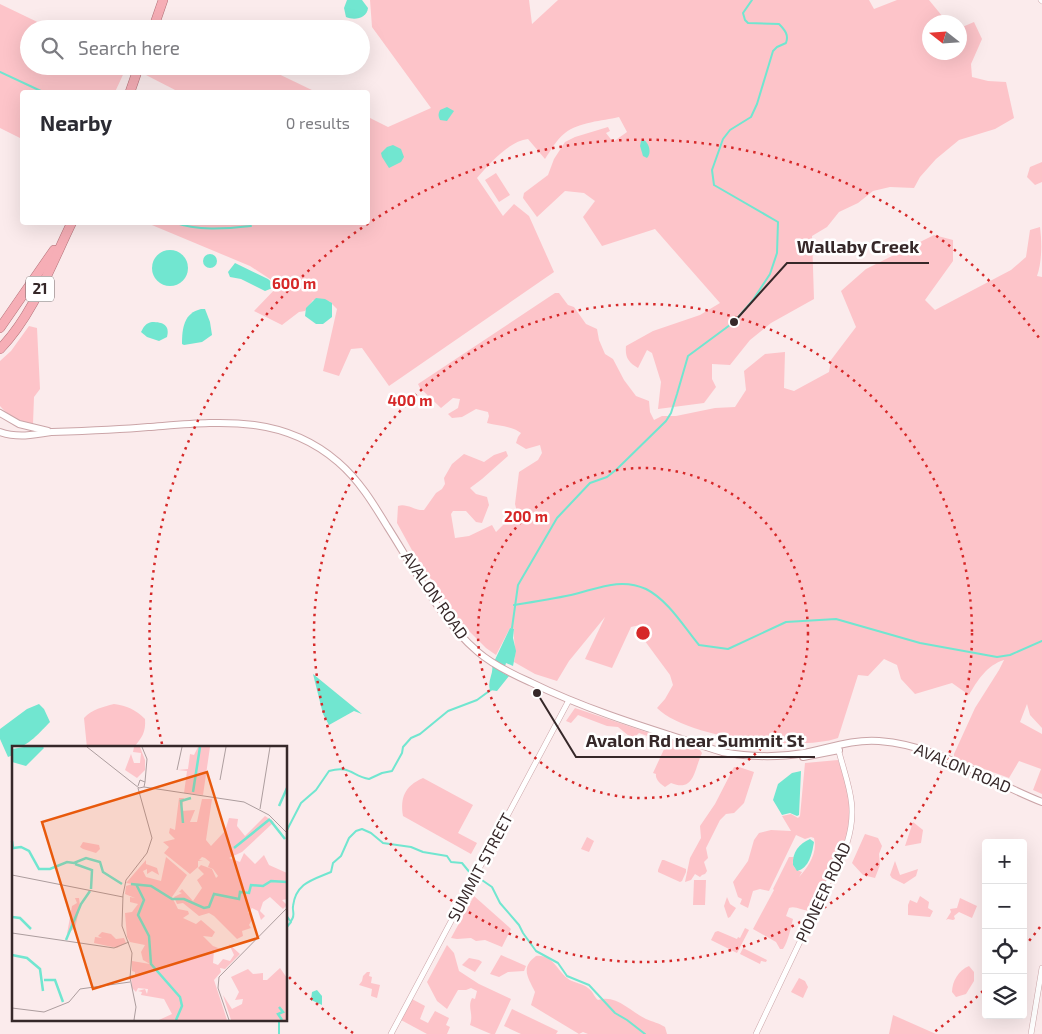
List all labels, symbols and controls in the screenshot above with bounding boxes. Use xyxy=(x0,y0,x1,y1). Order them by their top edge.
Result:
north arrow xyxy=(922,15,967,60)
search box xyxy=(20,20,370,75)
icon: search xyxy=(38,34,66,62)
text: Search here xyxy=(78,36,180,59)
text: Nearby xyxy=(40,110,112,135)
text: 0 results xyxy=(286,113,350,132)
callout: Wallaby Creek xyxy=(787,230,929,263)
text: Wallaby Creek xyxy=(797,235,919,257)
text: 600 m xyxy=(272,274,316,292)
road number: 21 xyxy=(26,276,54,302)
text: 400 m xyxy=(388,391,432,409)
text: 200 m xyxy=(504,507,548,525)
street label: AVALON ROAD xyxy=(398,547,473,642)
centre of rings xyxy=(634,624,652,642)
callout: Avalon Rd near Summit St xyxy=(576,724,815,757)
text: Avalon Rd near Summit St xyxy=(586,729,805,751)
street label: AVALON ROAD xyxy=(912,739,1014,796)
inset map xyxy=(12,746,288,1022)
street label: SUMMIT STREET xyxy=(443,809,516,924)
street label: PIONEER ROAD xyxy=(791,839,854,945)
map controls xyxy=(982,839,1027,1019)
button: + xyxy=(982,839,1027,884)
button: − xyxy=(982,884,1027,929)
button: locate xyxy=(982,929,1027,974)
button: layers xyxy=(982,974,1027,1019)

